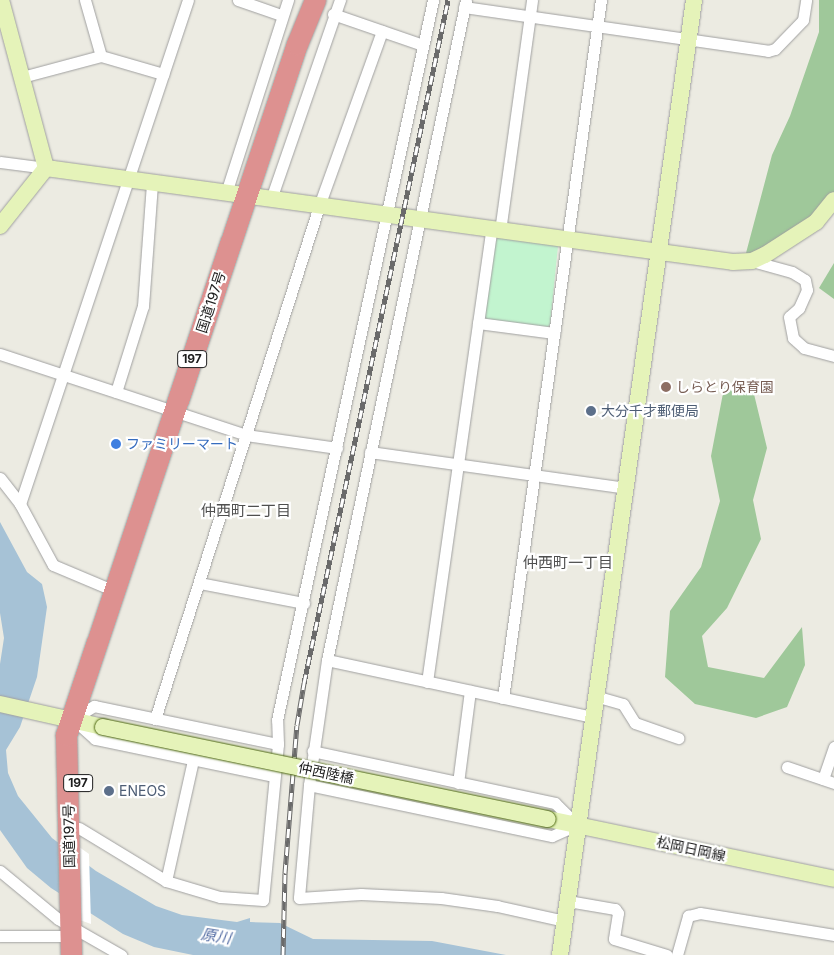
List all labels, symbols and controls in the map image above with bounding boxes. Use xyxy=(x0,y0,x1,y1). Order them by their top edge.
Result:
street label: 国道197号 xyxy=(193,269,229,335)
road number: 197 xyxy=(177,349,207,368)
place label: しらとり保育園 xyxy=(676,379,774,395)
marker: しらとり保育園 xyxy=(660,381,672,393)
place label: 大分千才郵便局 xyxy=(601,403,699,419)
marker: 大分千才郵便局 xyxy=(585,405,597,417)
place label: ファミリーマート xyxy=(126,436,238,452)
marker: ファミリーマート xyxy=(110,438,122,450)
district label: 仲西町二丁目 xyxy=(201,502,291,520)
district label: 仲西町一丁目 xyxy=(523,554,613,572)
street label: 仲西陸橋 xyxy=(297,759,355,787)
road number: 197 xyxy=(63,774,93,792)
place label: ENEOS xyxy=(119,783,166,799)
marker: ENEOS xyxy=(103,785,115,797)
street label: 国道197号 xyxy=(60,804,78,868)
street label: 松岡日岡線 xyxy=(655,834,727,864)
water label: 原川 xyxy=(200,925,232,947)

